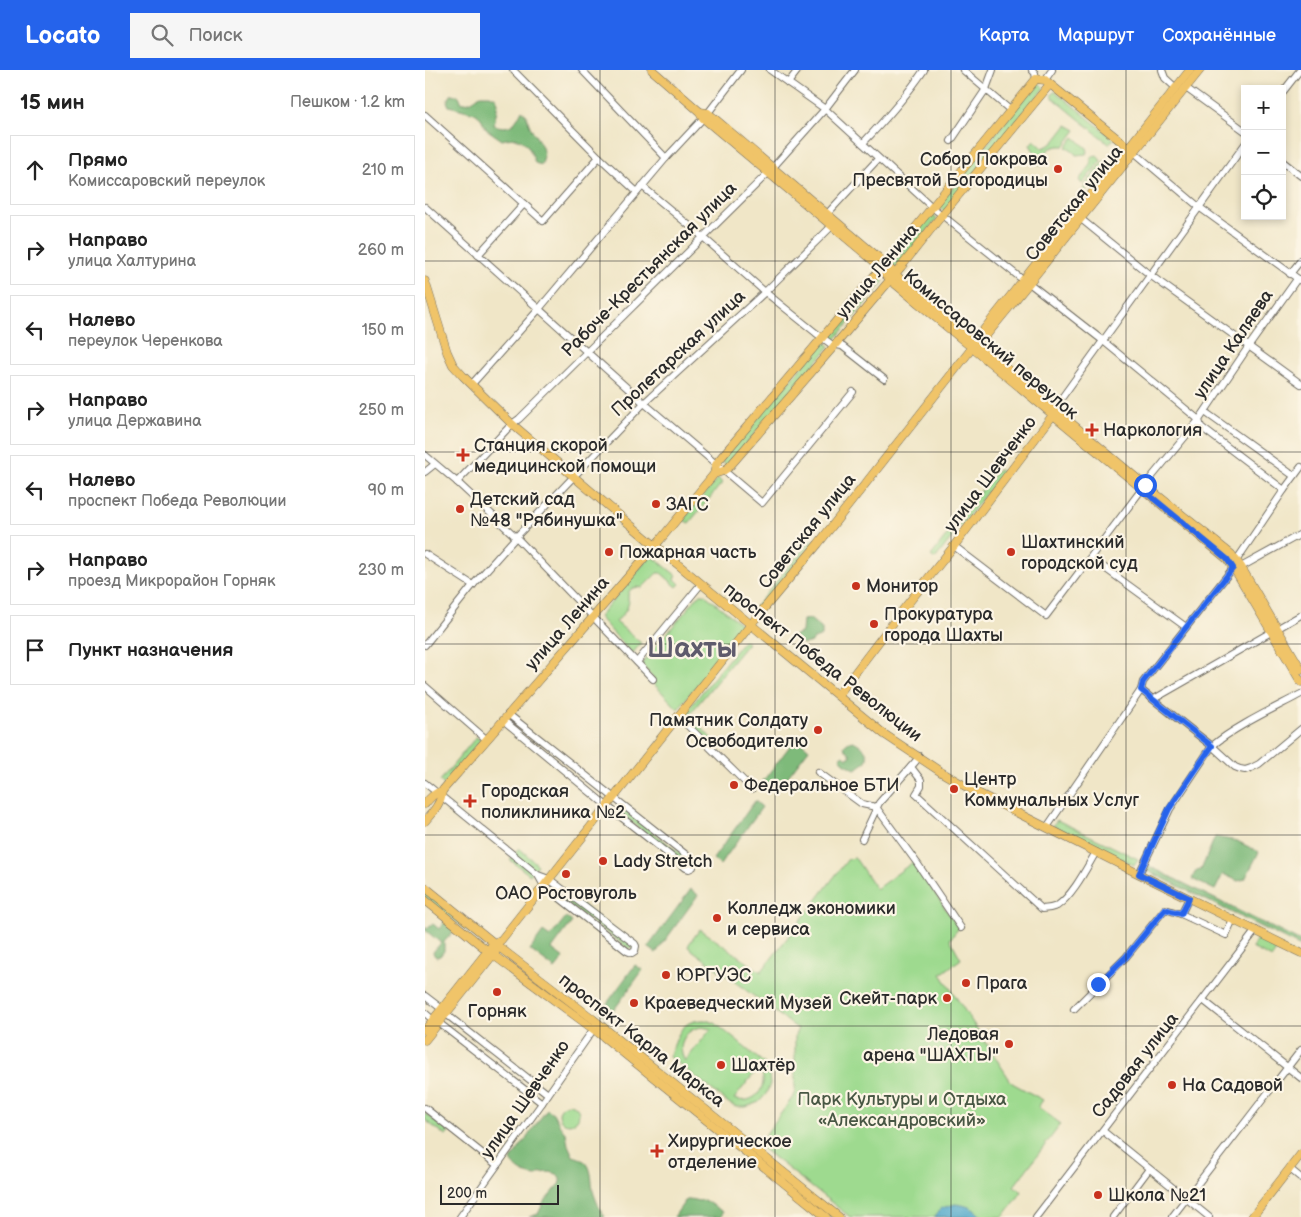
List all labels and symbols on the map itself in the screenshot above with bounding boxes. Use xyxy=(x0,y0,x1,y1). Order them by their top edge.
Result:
street label: Советская улица xyxy=(1021,141,1128,265)
place label: Собор Покрова Пресвятой Богородицы xyxy=(852,149,1048,191)
marker: Собор Покрова Пресвятой Богородицы xyxy=(1052,163,1064,175)
street label: Рабоче-Крестьянская улица xyxy=(558,177,741,361)
street label: улица Ленина xyxy=(832,219,923,323)
street label: Комиссаровский переулок xyxy=(899,265,1083,424)
street label: улица Каляева xyxy=(1189,285,1278,403)
street label: Пролетарская улица xyxy=(607,286,750,421)
street label: улица Шевченко xyxy=(940,412,1041,536)
place label: Наркология xyxy=(1103,420,1202,441)
marker: Наркология xyxy=(1085,423,1099,437)
place label: Станция скорой медицинской помощи xyxy=(474,435,656,477)
marker: Станция скорой медицинской помощи xyxy=(456,448,470,462)
street label: Советская улица xyxy=(754,469,861,593)
route start xyxy=(1134,474,1157,497)
place label: Детский сад №48 "Рябинушка" xyxy=(470,489,623,531)
place label: ЗАГС xyxy=(666,494,709,515)
marker: ЗАГС xyxy=(650,498,662,510)
marker: Детский сад №48 "Рябинушка" xyxy=(454,503,466,515)
place label: Шахтинский городской суд xyxy=(1021,532,1138,574)
place label: Пожарная часть xyxy=(619,542,756,563)
marker: Пожарная часть xyxy=(603,546,615,558)
marker: Шахтинский городской суд xyxy=(1005,546,1017,558)
street label: улица Ленина xyxy=(521,572,614,674)
place label: Монитор xyxy=(866,576,938,597)
street label: проспект Победа Революции xyxy=(719,579,926,746)
marker: Монитор xyxy=(850,580,862,592)
place label: Прокуратура города Шахты xyxy=(884,604,1003,646)
marker: Прокуратура города Шахты xyxy=(868,618,880,630)
district label: Шахты xyxy=(647,632,737,665)
place label: Памятник Солдату Освободителю xyxy=(649,710,809,752)
marker: Памятник Солдату Освободителю xyxy=(812,724,824,736)
place label: Центр Коммунальных Услуг xyxy=(964,769,1139,811)
place label: Федеральное БТИ xyxy=(744,775,900,796)
marker: Федеральное БТИ xyxy=(728,779,740,791)
place label: Городская поликлиника №2 xyxy=(481,781,626,823)
marker: Центр Коммунальных Услуг xyxy=(948,783,960,795)
marker: Городская поликлиника №2 xyxy=(463,794,477,808)
place label: Lady Stretch xyxy=(613,851,713,872)
marker: Lady Stretch xyxy=(597,855,609,867)
marker: ОАО Ростовуголь xyxy=(560,868,572,880)
place label: ОАО Ростовуголь xyxy=(495,883,637,904)
place label: Колледж экономики и сервиса xyxy=(727,898,896,940)
marker: Колледж экономики и сервиса xyxy=(711,912,723,924)
place label: ЮРГУЭС xyxy=(676,965,751,986)
street label: проспект Карла Маркса xyxy=(555,969,729,1112)
marker: ЮРГУЭС xyxy=(660,969,672,981)
place label: Прага xyxy=(976,973,1028,994)
route end xyxy=(1087,973,1110,996)
marker: Прага xyxy=(960,977,972,989)
marker: Горняк xyxy=(491,986,503,998)
place label: Скейт-парк xyxy=(839,988,937,1009)
marker: Скейт-парк xyxy=(941,992,953,1004)
place label: Краеведческий Музей xyxy=(644,993,832,1014)
marker: Краеведческий Музей xyxy=(628,997,640,1009)
place label: Горняк xyxy=(467,1001,527,1022)
street label: Садовая улица xyxy=(1088,1008,1183,1122)
place label: Ледовая арена "ШАХТЫ" xyxy=(863,1024,999,1066)
street label: улица Шевченко xyxy=(477,1036,574,1163)
marker: Ледовая арена "ШАХТЫ" xyxy=(1003,1038,1015,1050)
place label: Шахтёр xyxy=(731,1055,795,1076)
marker: Шахтёр xyxy=(715,1059,727,1071)
place label: На Садовой xyxy=(1182,1075,1283,1096)
marker: На Садовой xyxy=(1166,1079,1178,1091)
park label: Парк Культуры и Отдыха «Александровский» xyxy=(797,1089,1007,1131)
place label: Хирургическое отделение xyxy=(668,1131,791,1173)
marker: Хирургическое отделение xyxy=(650,1144,664,1158)
scale bar xyxy=(440,1182,559,1205)
place label: Школа №21 xyxy=(1108,1185,1206,1206)
marker: Школа №21 xyxy=(1092,1189,1104,1201)

